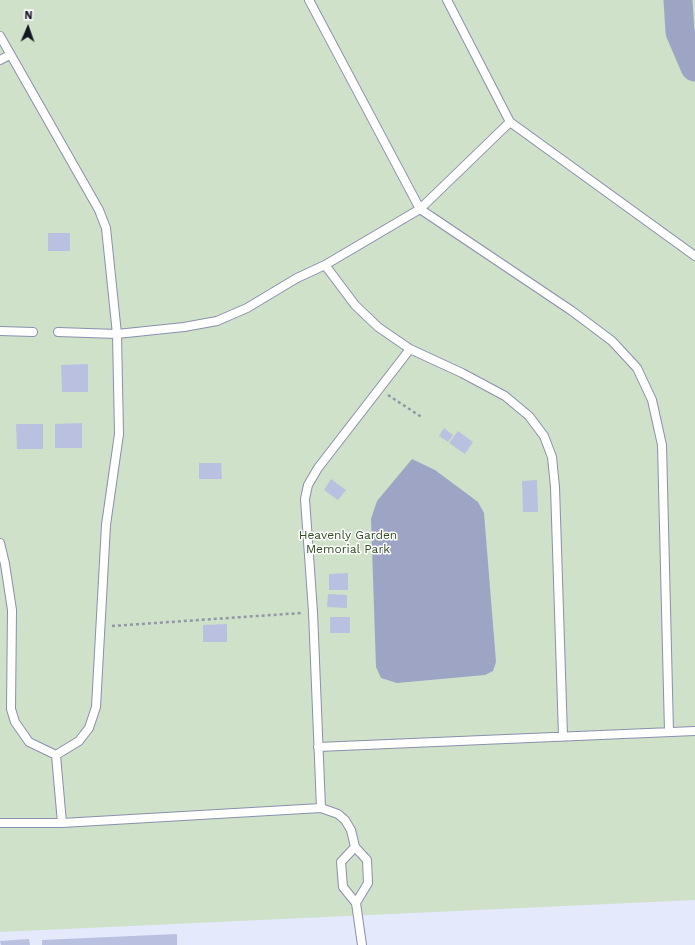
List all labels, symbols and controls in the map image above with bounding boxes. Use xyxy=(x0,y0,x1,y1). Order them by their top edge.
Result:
north arrow xyxy=(8,8,48,48)
text: N xyxy=(24,9,33,22)
park label: Heavenly Garden Memorial Park xyxy=(299,528,397,556)

